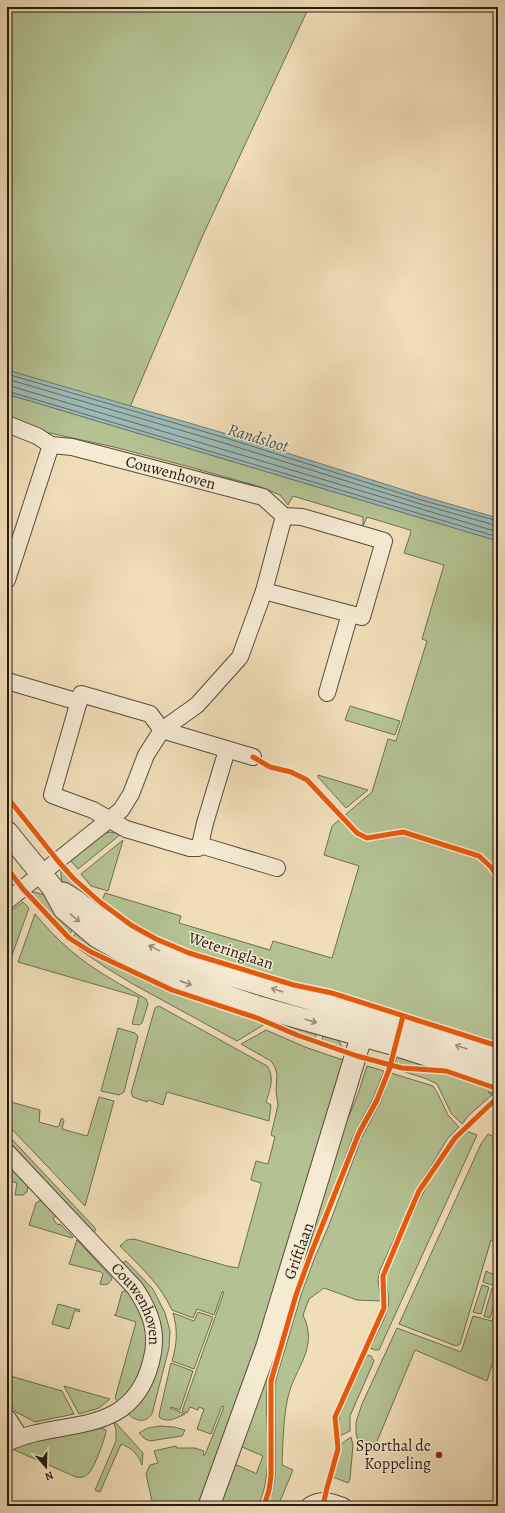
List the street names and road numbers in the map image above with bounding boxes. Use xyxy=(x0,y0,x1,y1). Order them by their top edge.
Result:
street label: Couwenhoven xyxy=(123,450,218,495)
street label: Weteringlaan xyxy=(185,927,277,975)
street label: Griftlaan xyxy=(279,1219,320,1282)
street label: Couwenhoven xyxy=(106,1258,165,1345)

